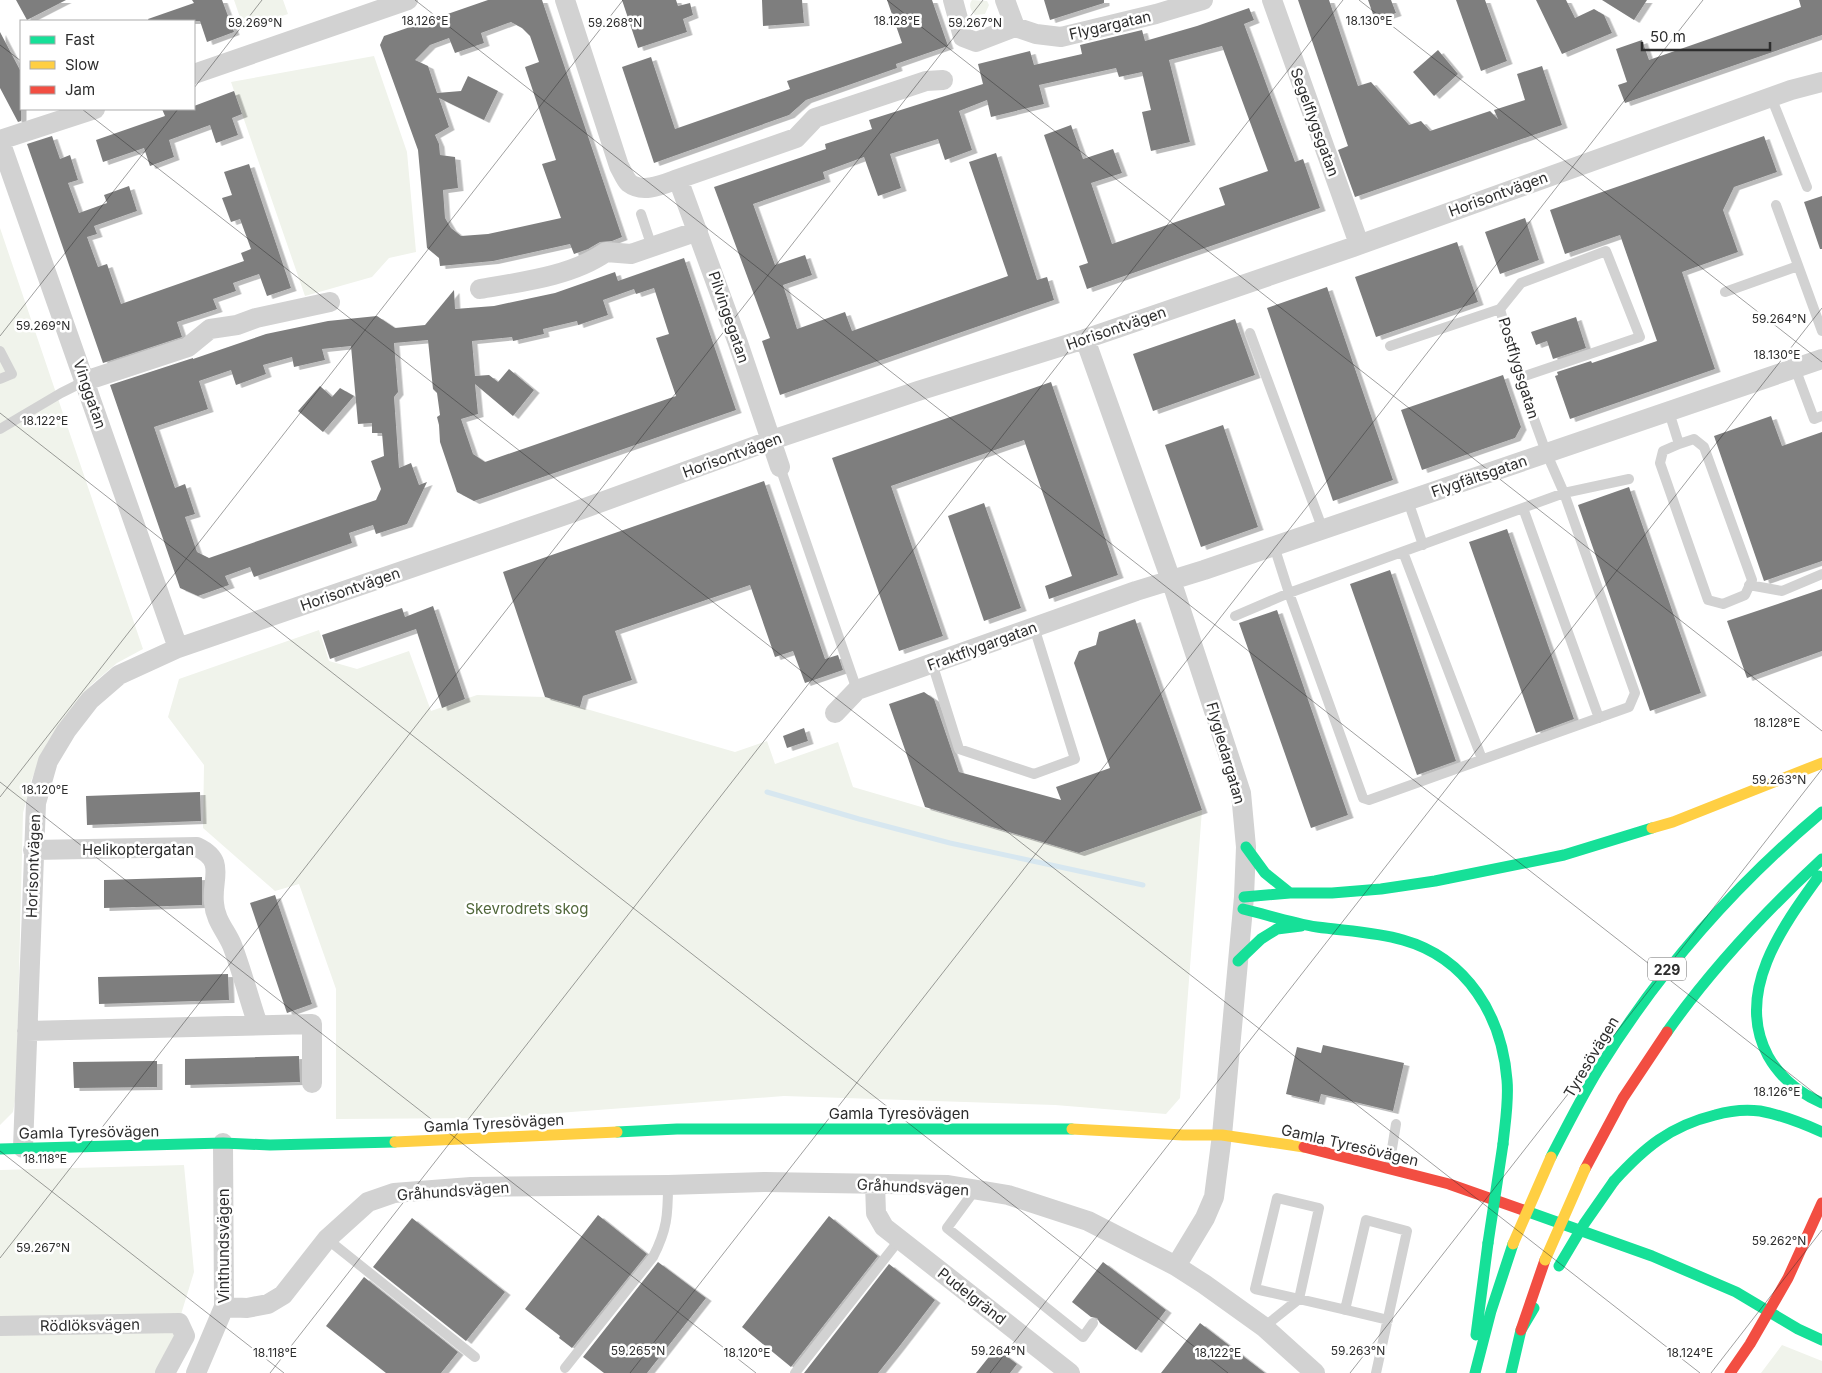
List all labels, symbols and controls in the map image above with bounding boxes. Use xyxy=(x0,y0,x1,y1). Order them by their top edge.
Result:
street label: Flygargatan xyxy=(1067,6,1153,44)
text: 18.126°E xyxy=(402,13,448,28)
text: 18.128°E xyxy=(874,13,920,28)
text: 18.130°E xyxy=(1346,13,1393,28)
text: 59.269°N xyxy=(228,15,282,30)
text: 59.268°N xyxy=(588,15,642,30)
text: 59.267°N xyxy=(948,15,1002,30)
legend xyxy=(20,20,195,110)
scale bar xyxy=(1642,20,1770,52)
text: 50 m xyxy=(1650,27,1686,46)
text: Fast xyxy=(65,30,95,49)
text: Slow xyxy=(65,55,99,74)
street label: Segelflygsgatan xyxy=(1287,65,1343,179)
text: Jam xyxy=(65,80,95,99)
street label: Horisontvägen xyxy=(1446,167,1550,221)
street label: Pilvingegatan xyxy=(704,269,754,365)
street label: Horisontvägen xyxy=(1064,302,1168,354)
text: 59.264°N xyxy=(1752,311,1806,326)
street label: Postflygsgatan xyxy=(1495,315,1543,421)
text: 59.269°N xyxy=(16,318,70,333)
text: 18.130°E xyxy=(1754,347,1801,362)
street label: Vinggatan xyxy=(69,357,111,431)
text: 18.122°E xyxy=(22,413,68,428)
street label: Horisontvägen xyxy=(680,428,784,482)
street label: Flygfältsgatan xyxy=(1429,451,1529,501)
street label: Horisontvägen xyxy=(298,563,402,615)
street label: Fraktflygargatan xyxy=(924,617,1040,675)
street label: Flygledargatan xyxy=(1202,700,1250,806)
text: 18.128°E xyxy=(1754,715,1800,730)
text: 59.263°N xyxy=(1752,772,1806,787)
text: 18.120°E xyxy=(22,782,68,797)
street label: Horisontvägen xyxy=(22,814,44,918)
street label: Helikoptergatan xyxy=(82,840,194,859)
park label: Skevrodrets skog xyxy=(465,899,589,918)
road number: 229 xyxy=(1648,958,1686,981)
street label: Tyresövägen xyxy=(1559,1013,1623,1101)
text: 18.126°E xyxy=(1754,1084,1800,1099)
street label: Gamla Tyresövägen xyxy=(829,1104,969,1123)
street label: Gamla Tyresövägen xyxy=(423,1110,565,1136)
street label: Gamla Tyresövägen xyxy=(1279,1120,1421,1170)
street label: Gamla Tyresövägen xyxy=(19,1121,159,1143)
text: 18.118°E xyxy=(23,1151,67,1166)
street label: Gråhundsvägen xyxy=(856,1175,970,1199)
street label: Gråhundsvägen xyxy=(396,1178,510,1204)
street label: Vinthundsvägen xyxy=(214,1188,233,1304)
text: 59.262°N xyxy=(1752,1233,1806,1248)
text: 59.267°N xyxy=(16,1240,70,1255)
street label: Pudelgränd xyxy=(934,1263,1010,1329)
street label: Rödlöksvägen xyxy=(40,1315,140,1335)
text: 59.265°N xyxy=(611,1343,665,1358)
text: 59.264°N xyxy=(971,1343,1025,1358)
text: 59.263°N xyxy=(1331,1343,1385,1358)
text: 18.118°E xyxy=(253,1345,297,1360)
text: 18.120°E xyxy=(724,1345,770,1360)
text: 18.122°E xyxy=(1195,1345,1241,1360)
text: 18.124°E xyxy=(1667,1345,1713,1360)

